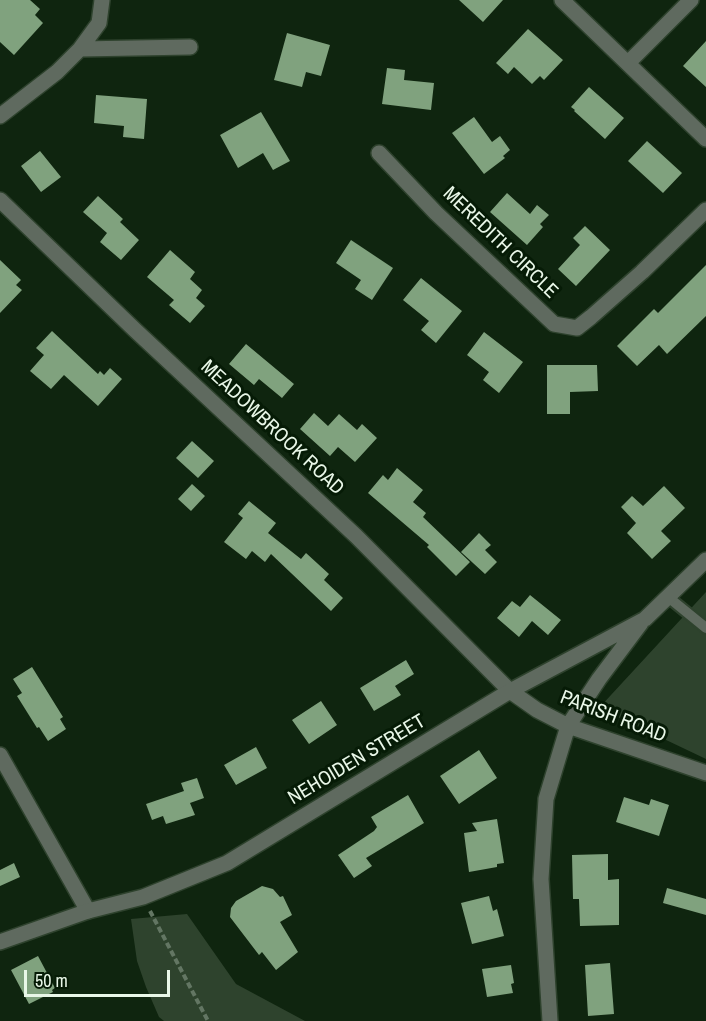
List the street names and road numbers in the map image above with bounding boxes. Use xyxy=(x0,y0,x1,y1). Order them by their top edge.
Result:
street label: MEREDITH CIRCLE xyxy=(438,182,562,304)
street label: MEADOWBROOK ROAD xyxy=(196,356,348,500)
street label: PARISH ROAD xyxy=(557,686,669,748)
street label: NEHOIDEN STREET xyxy=(284,710,430,810)

